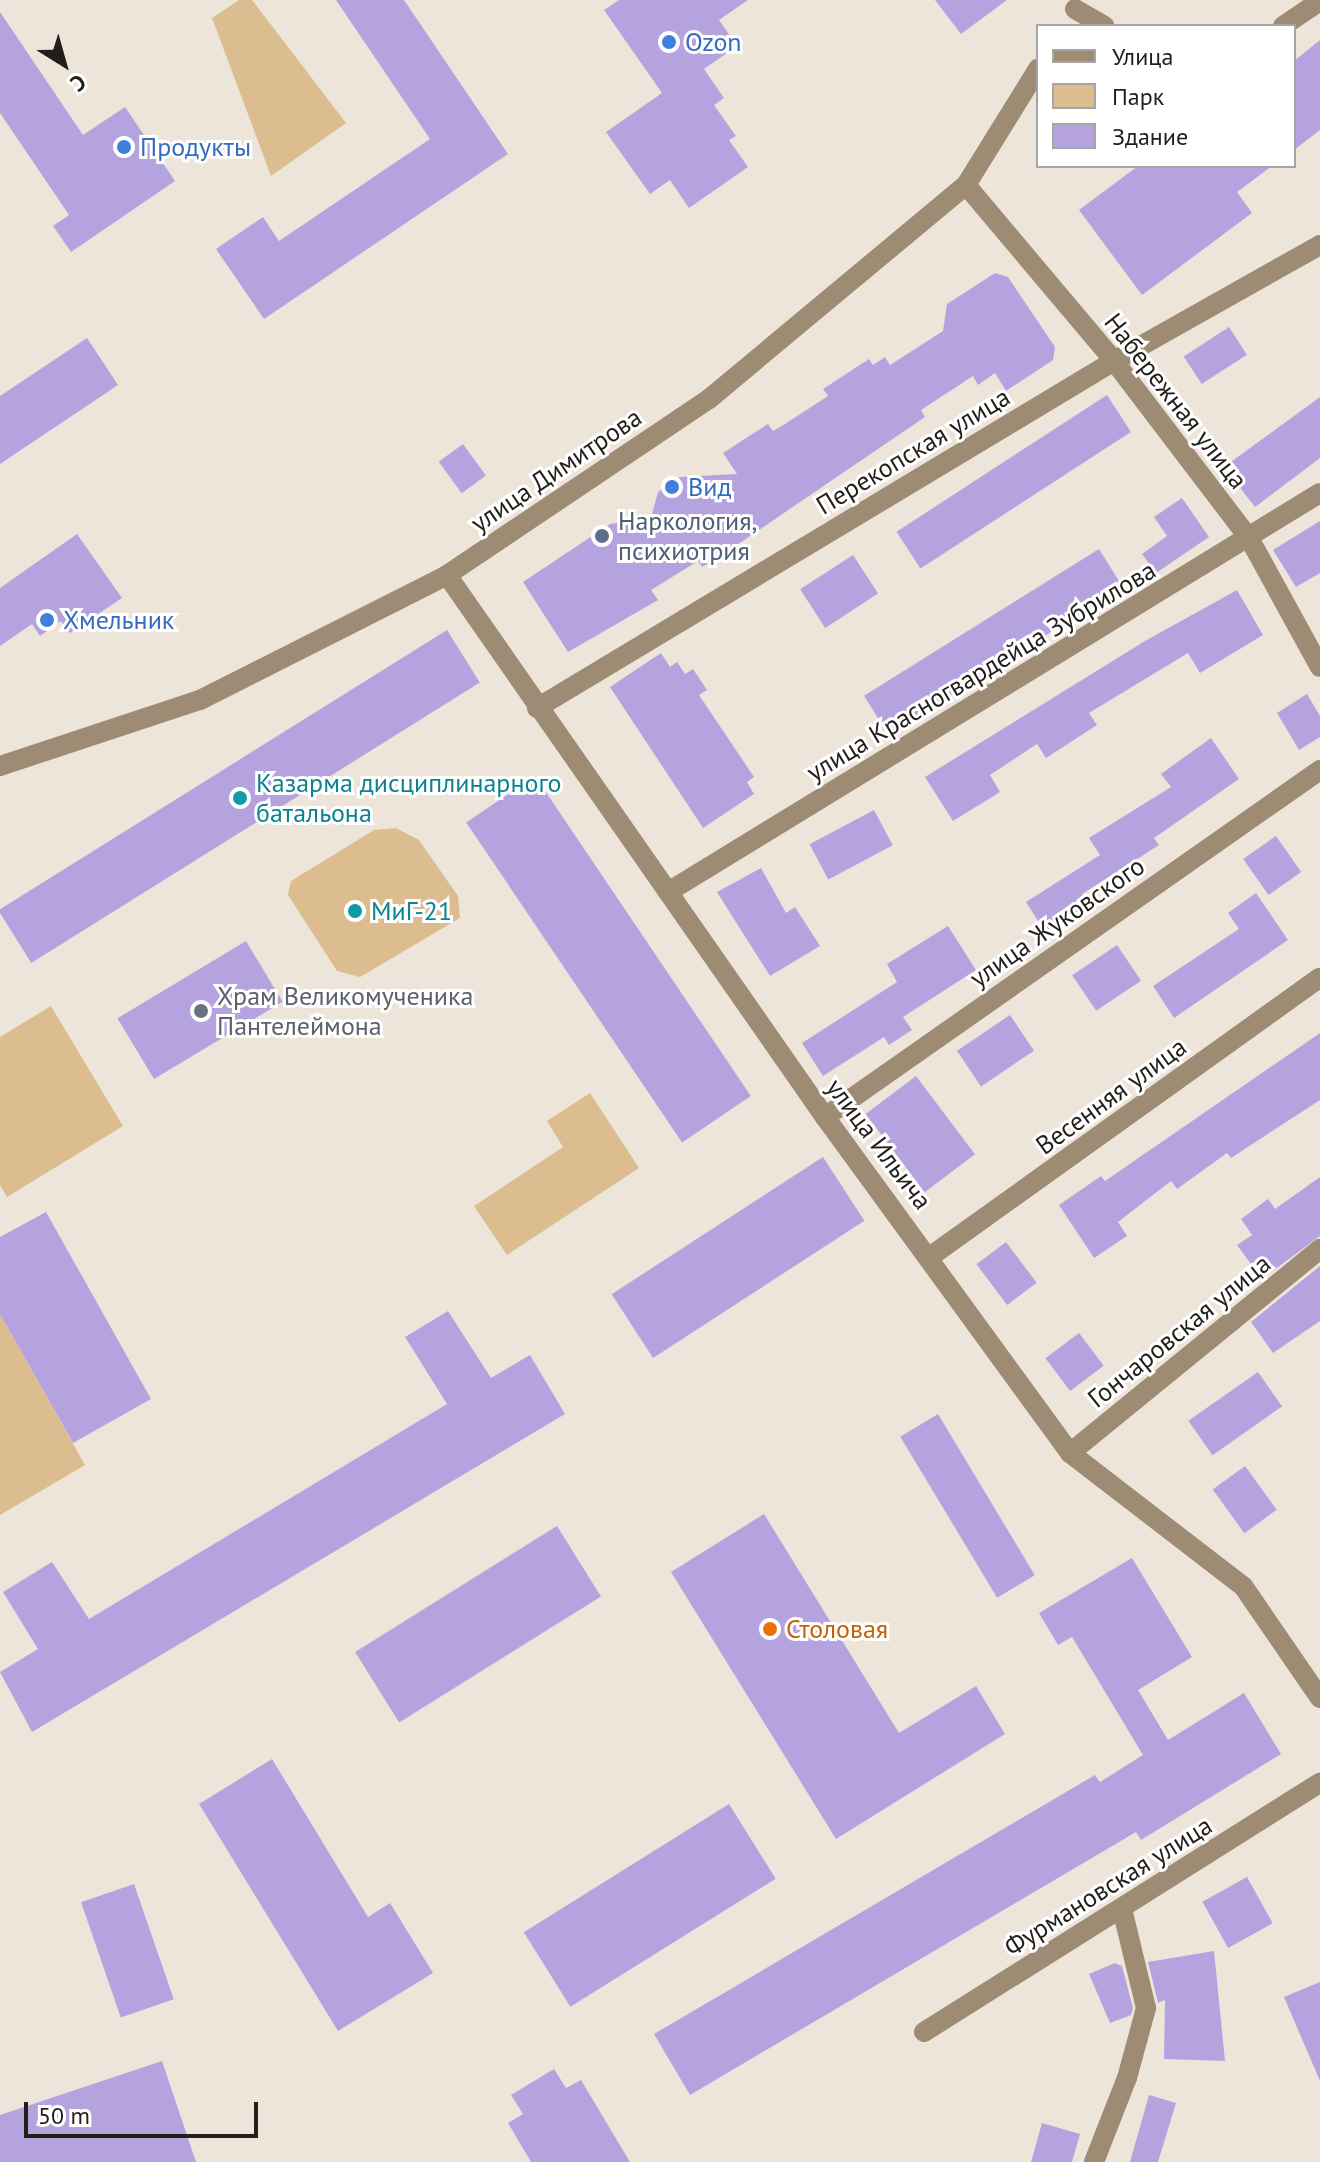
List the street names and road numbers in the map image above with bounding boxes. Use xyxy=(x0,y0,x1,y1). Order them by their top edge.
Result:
street label: Набережная улица xyxy=(1098,307,1254,495)
street label: Перекопская улица xyxy=(811,381,1015,521)
street label: улица Димитрова xyxy=(464,401,648,539)
street label: улица Красногвардейца Зубрилова xyxy=(801,554,1161,788)
street label: улица Жуковского xyxy=(964,850,1150,994)
street label: Весенняя улица xyxy=(1030,1031,1192,1161)
street label: улица Ильича xyxy=(820,1072,938,1216)
street label: Гончаровская улица xyxy=(1081,1248,1277,1414)
street label: Фурмановская улица xyxy=(998,1809,1218,1963)

